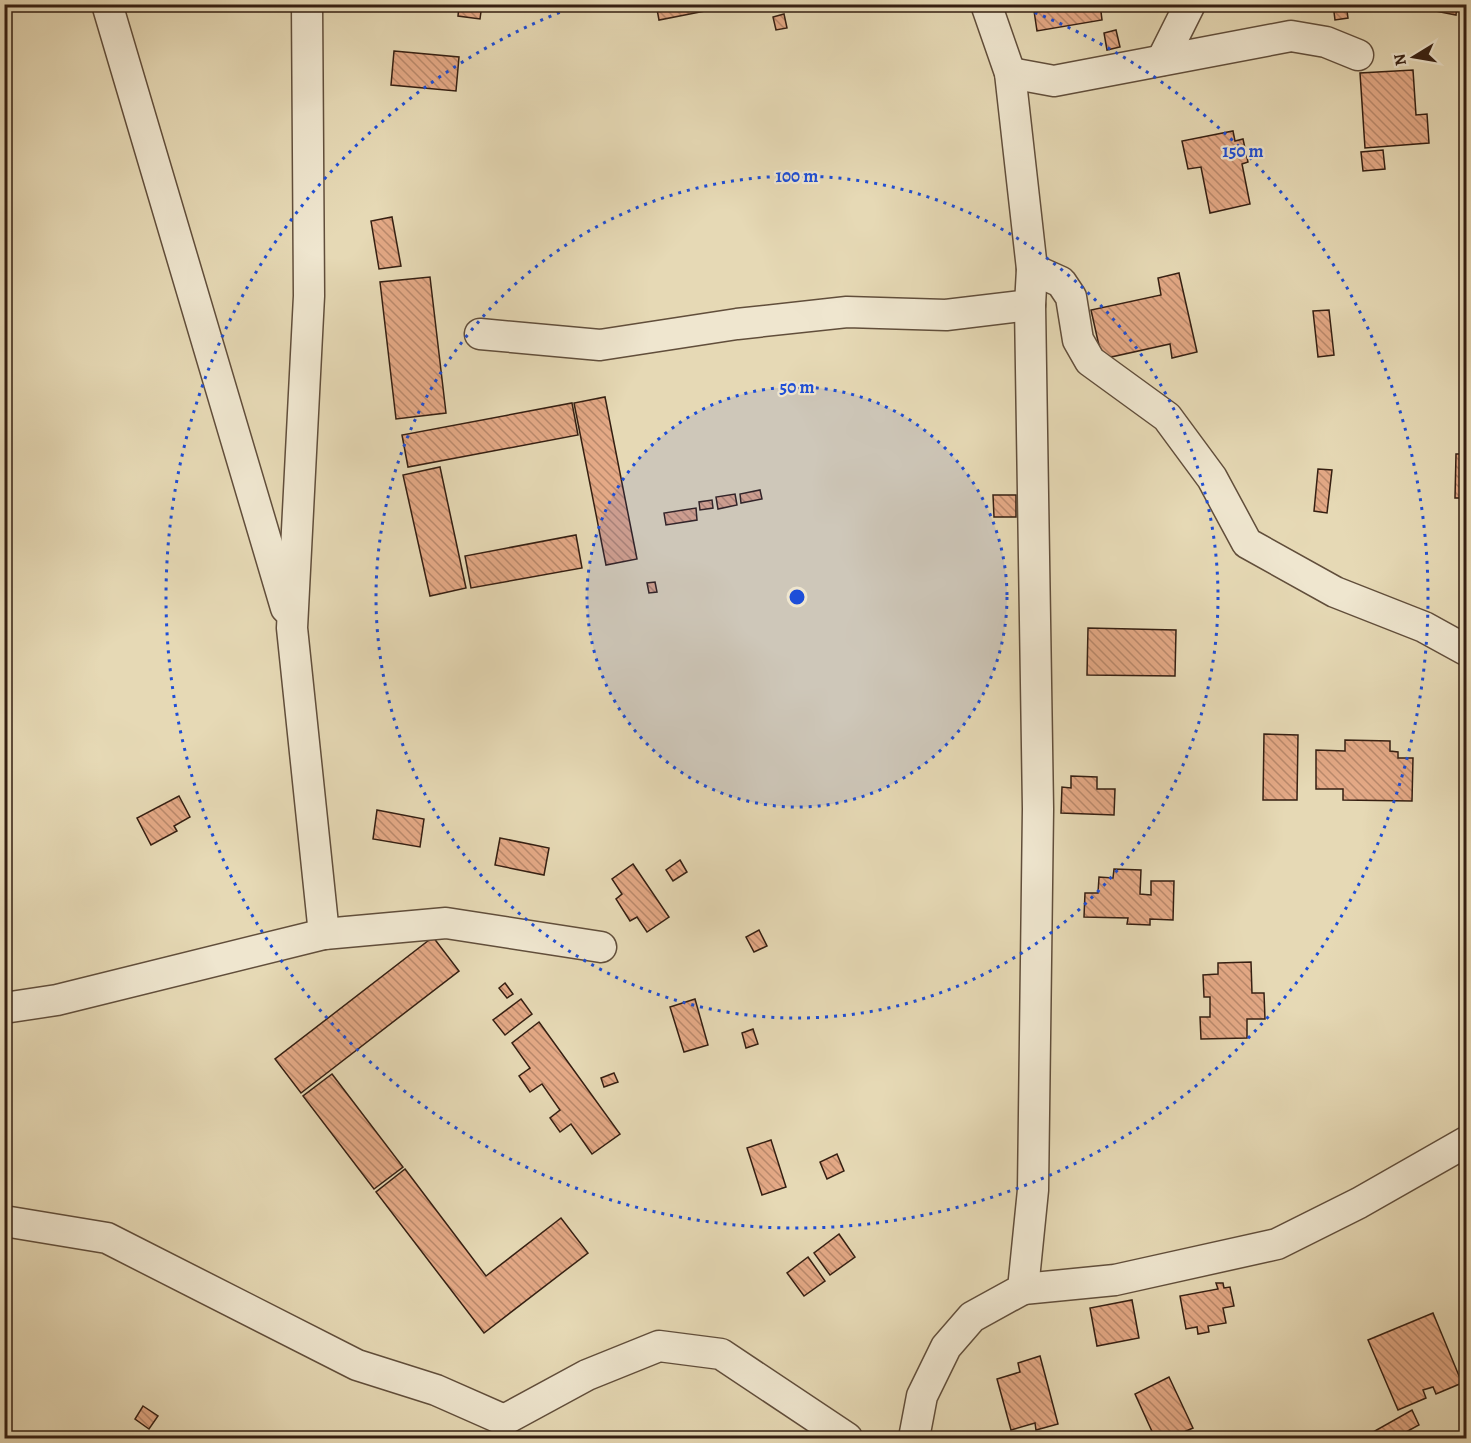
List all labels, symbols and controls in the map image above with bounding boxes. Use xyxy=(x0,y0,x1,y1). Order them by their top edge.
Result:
north arrow xyxy=(1384,27,1444,87)
text: N xyxy=(1388,52,1412,67)
text: 150 m xyxy=(1222,139,1264,163)
text: 100 m xyxy=(776,164,818,188)
text: 50 m xyxy=(780,375,814,399)
centre of rings xyxy=(787,587,807,607)

